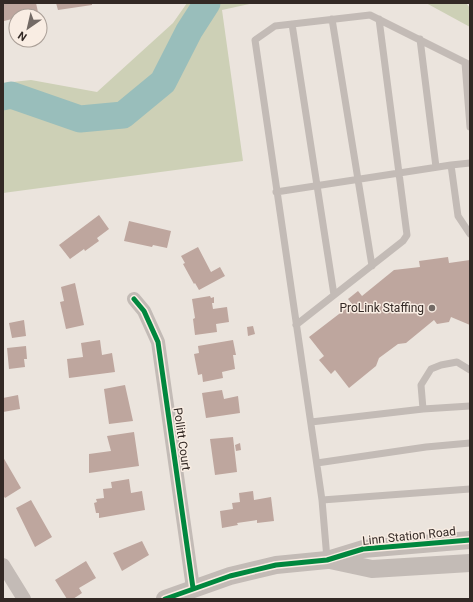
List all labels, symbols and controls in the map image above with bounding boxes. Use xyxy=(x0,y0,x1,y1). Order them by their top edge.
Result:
north arrow xyxy=(8,8,48,48)
text: N xyxy=(16,28,30,43)
place label: ProLink Staffing xyxy=(339,301,424,315)
marker: ProLink Staffing xyxy=(427,303,437,313)
street label: Pollitt Court xyxy=(171,407,193,471)
street label: Linn Station Road xyxy=(362,524,456,548)

